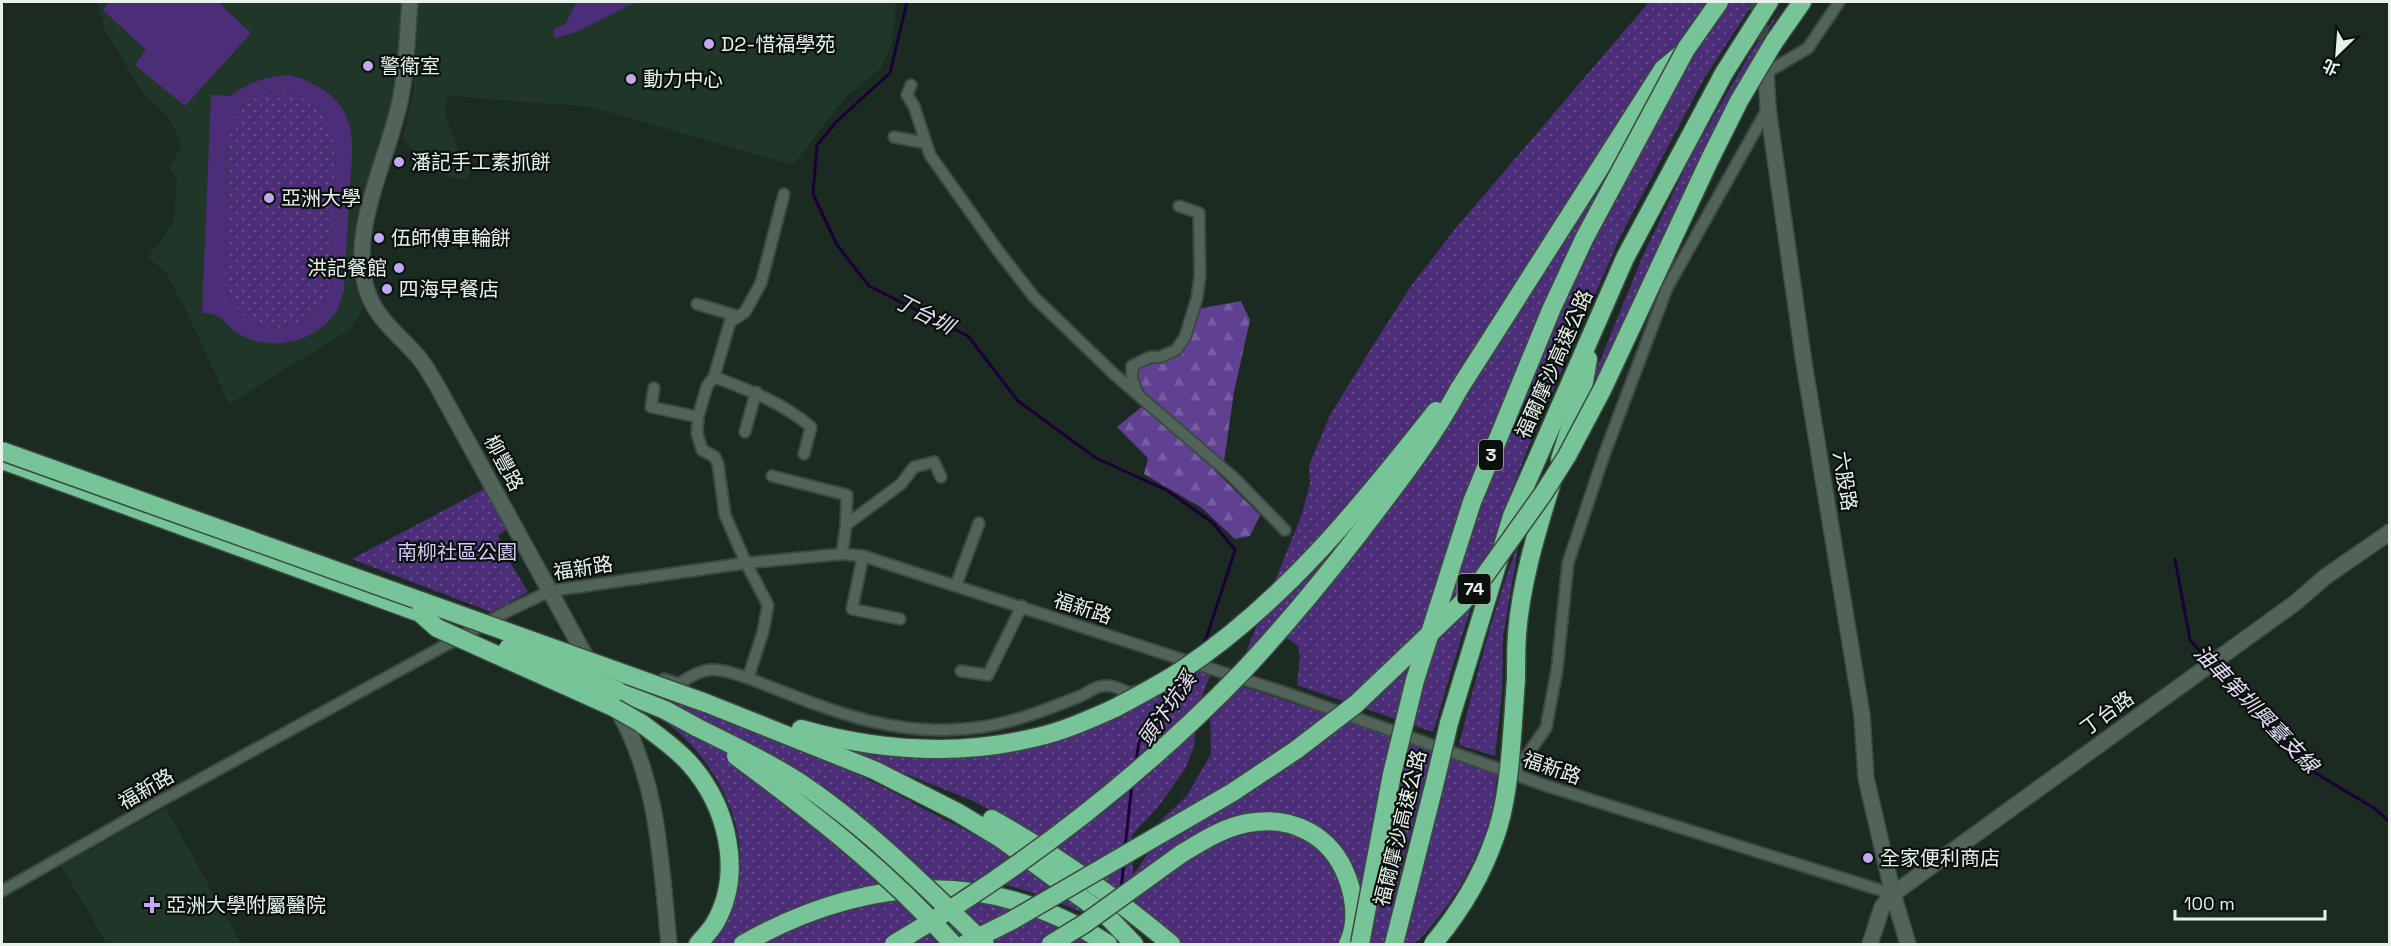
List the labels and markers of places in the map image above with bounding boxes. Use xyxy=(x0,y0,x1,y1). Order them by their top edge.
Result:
place label: D2-惜福學苑 xyxy=(721,31,835,57)
marker: D2-惜福學苑 xyxy=(702,37,716,51)
place label: 警衛室 xyxy=(380,53,440,79)
marker: 警衛室 xyxy=(361,59,375,73)
place label: 動力中心 xyxy=(643,66,723,92)
marker: 動力中心 xyxy=(624,72,638,86)
place label: 潘記手工素抓餅 xyxy=(411,149,551,175)
marker: 潘記手工素抓餅 xyxy=(392,155,406,169)
place label: 亞洲大學 xyxy=(281,185,361,211)
marker: 亞洲大學 xyxy=(262,191,276,205)
place label: 伍師傅車輪餅 xyxy=(391,225,511,251)
marker: 伍師傅車輪餅 xyxy=(372,231,386,245)
place label: 洪記餐館 xyxy=(307,255,387,281)
marker: 洪記餐館 xyxy=(392,261,406,275)
place label: 四海早餐店 xyxy=(399,276,499,302)
marker: 四海早餐店 xyxy=(380,282,394,296)
place label: 全家便利商店 xyxy=(1880,845,2000,871)
marker: 全家便利商店 xyxy=(1861,851,1875,865)
place label: 亞洲大學附屬醫院 xyxy=(166,892,326,918)
marker: 亞洲大學附屬醫院 xyxy=(143,896,161,914)

